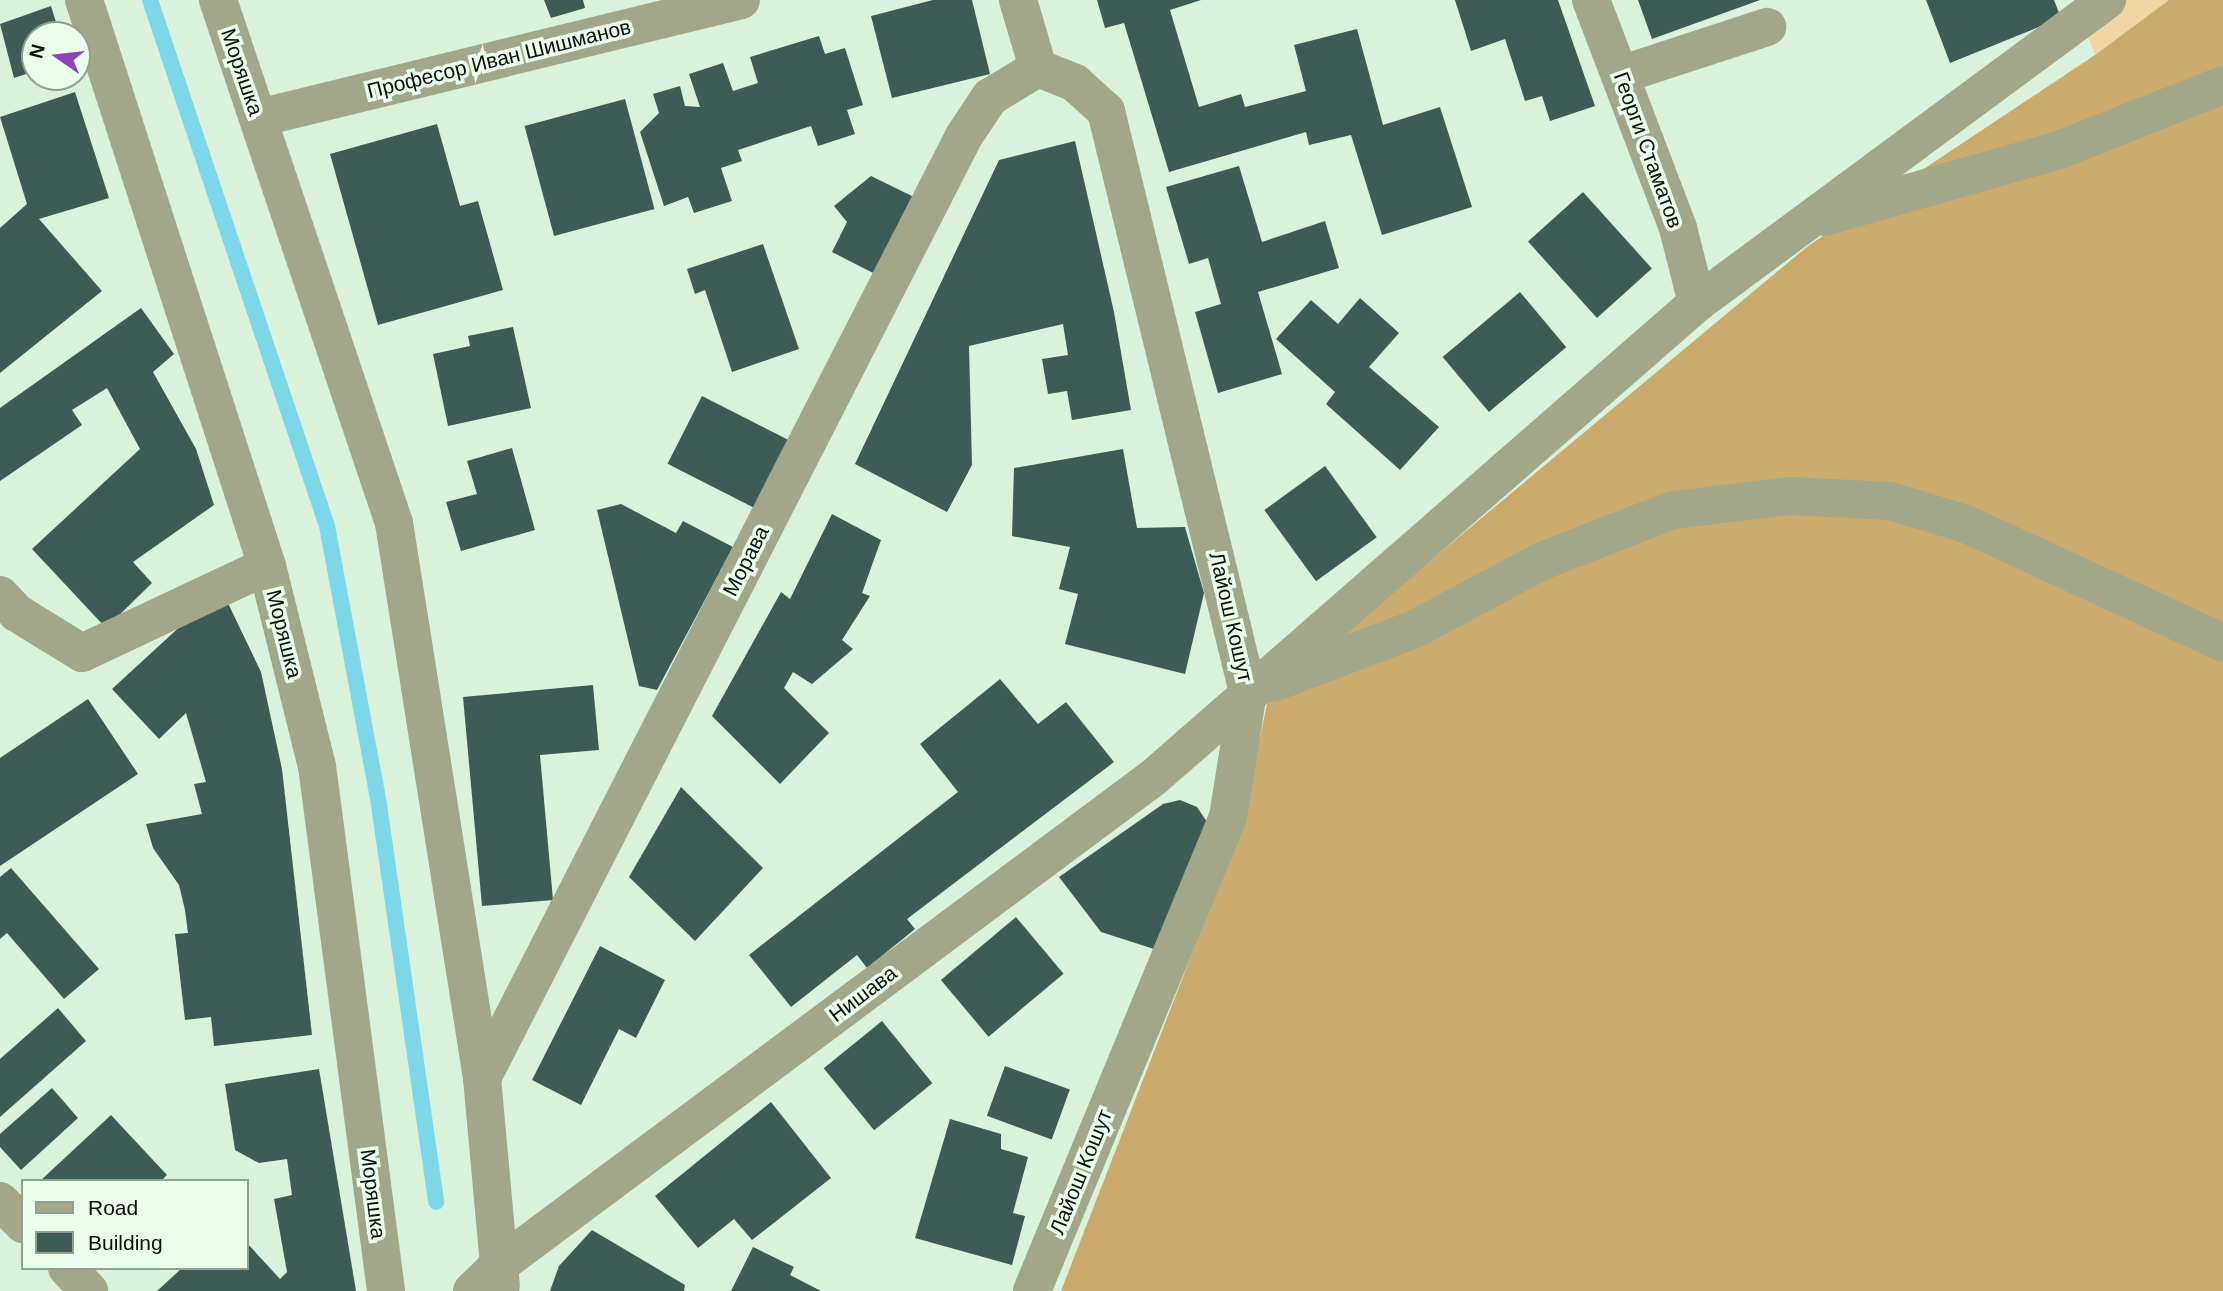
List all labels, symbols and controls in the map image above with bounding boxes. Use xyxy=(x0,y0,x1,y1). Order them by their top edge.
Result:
street label: Професор Иван Шишманов xyxy=(365,14,633,104)
north arrow xyxy=(21,21,91,91)
street label: Моряшка xyxy=(215,25,269,119)
text: N xyxy=(25,42,49,60)
street label: Георги Стаматов xyxy=(1608,68,1688,232)
street label: Морава xyxy=(718,522,774,600)
street label: Лайош Кошут xyxy=(1204,550,1258,684)
street label: Моряшка xyxy=(261,587,307,681)
street label: Нишава xyxy=(824,960,902,1028)
street label: Лайош Кошут xyxy=(1045,1106,1117,1238)
street label: Моряшка xyxy=(355,1148,391,1240)
legend xyxy=(21,1179,248,1270)
text: Road xyxy=(88,1196,138,1219)
text: Building xyxy=(88,1231,163,1254)

